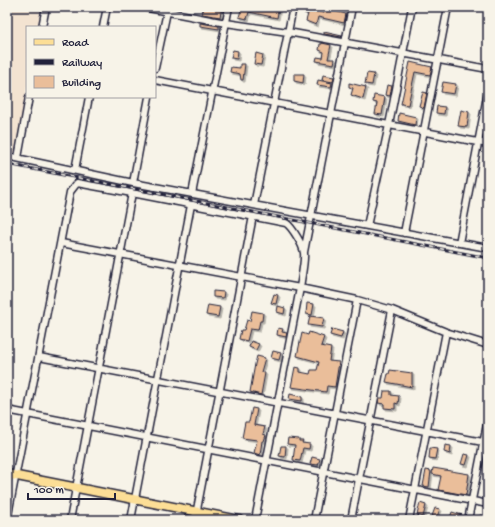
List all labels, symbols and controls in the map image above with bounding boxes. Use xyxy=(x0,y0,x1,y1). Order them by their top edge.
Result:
legend xyxy=(26,26,156,98)
text: Road xyxy=(62,37,89,51)
text: Railway xyxy=(62,57,102,71)
text: Building xyxy=(61,77,101,91)
scale bar xyxy=(28,475,115,501)
text: 100 m xyxy=(33,484,64,498)

